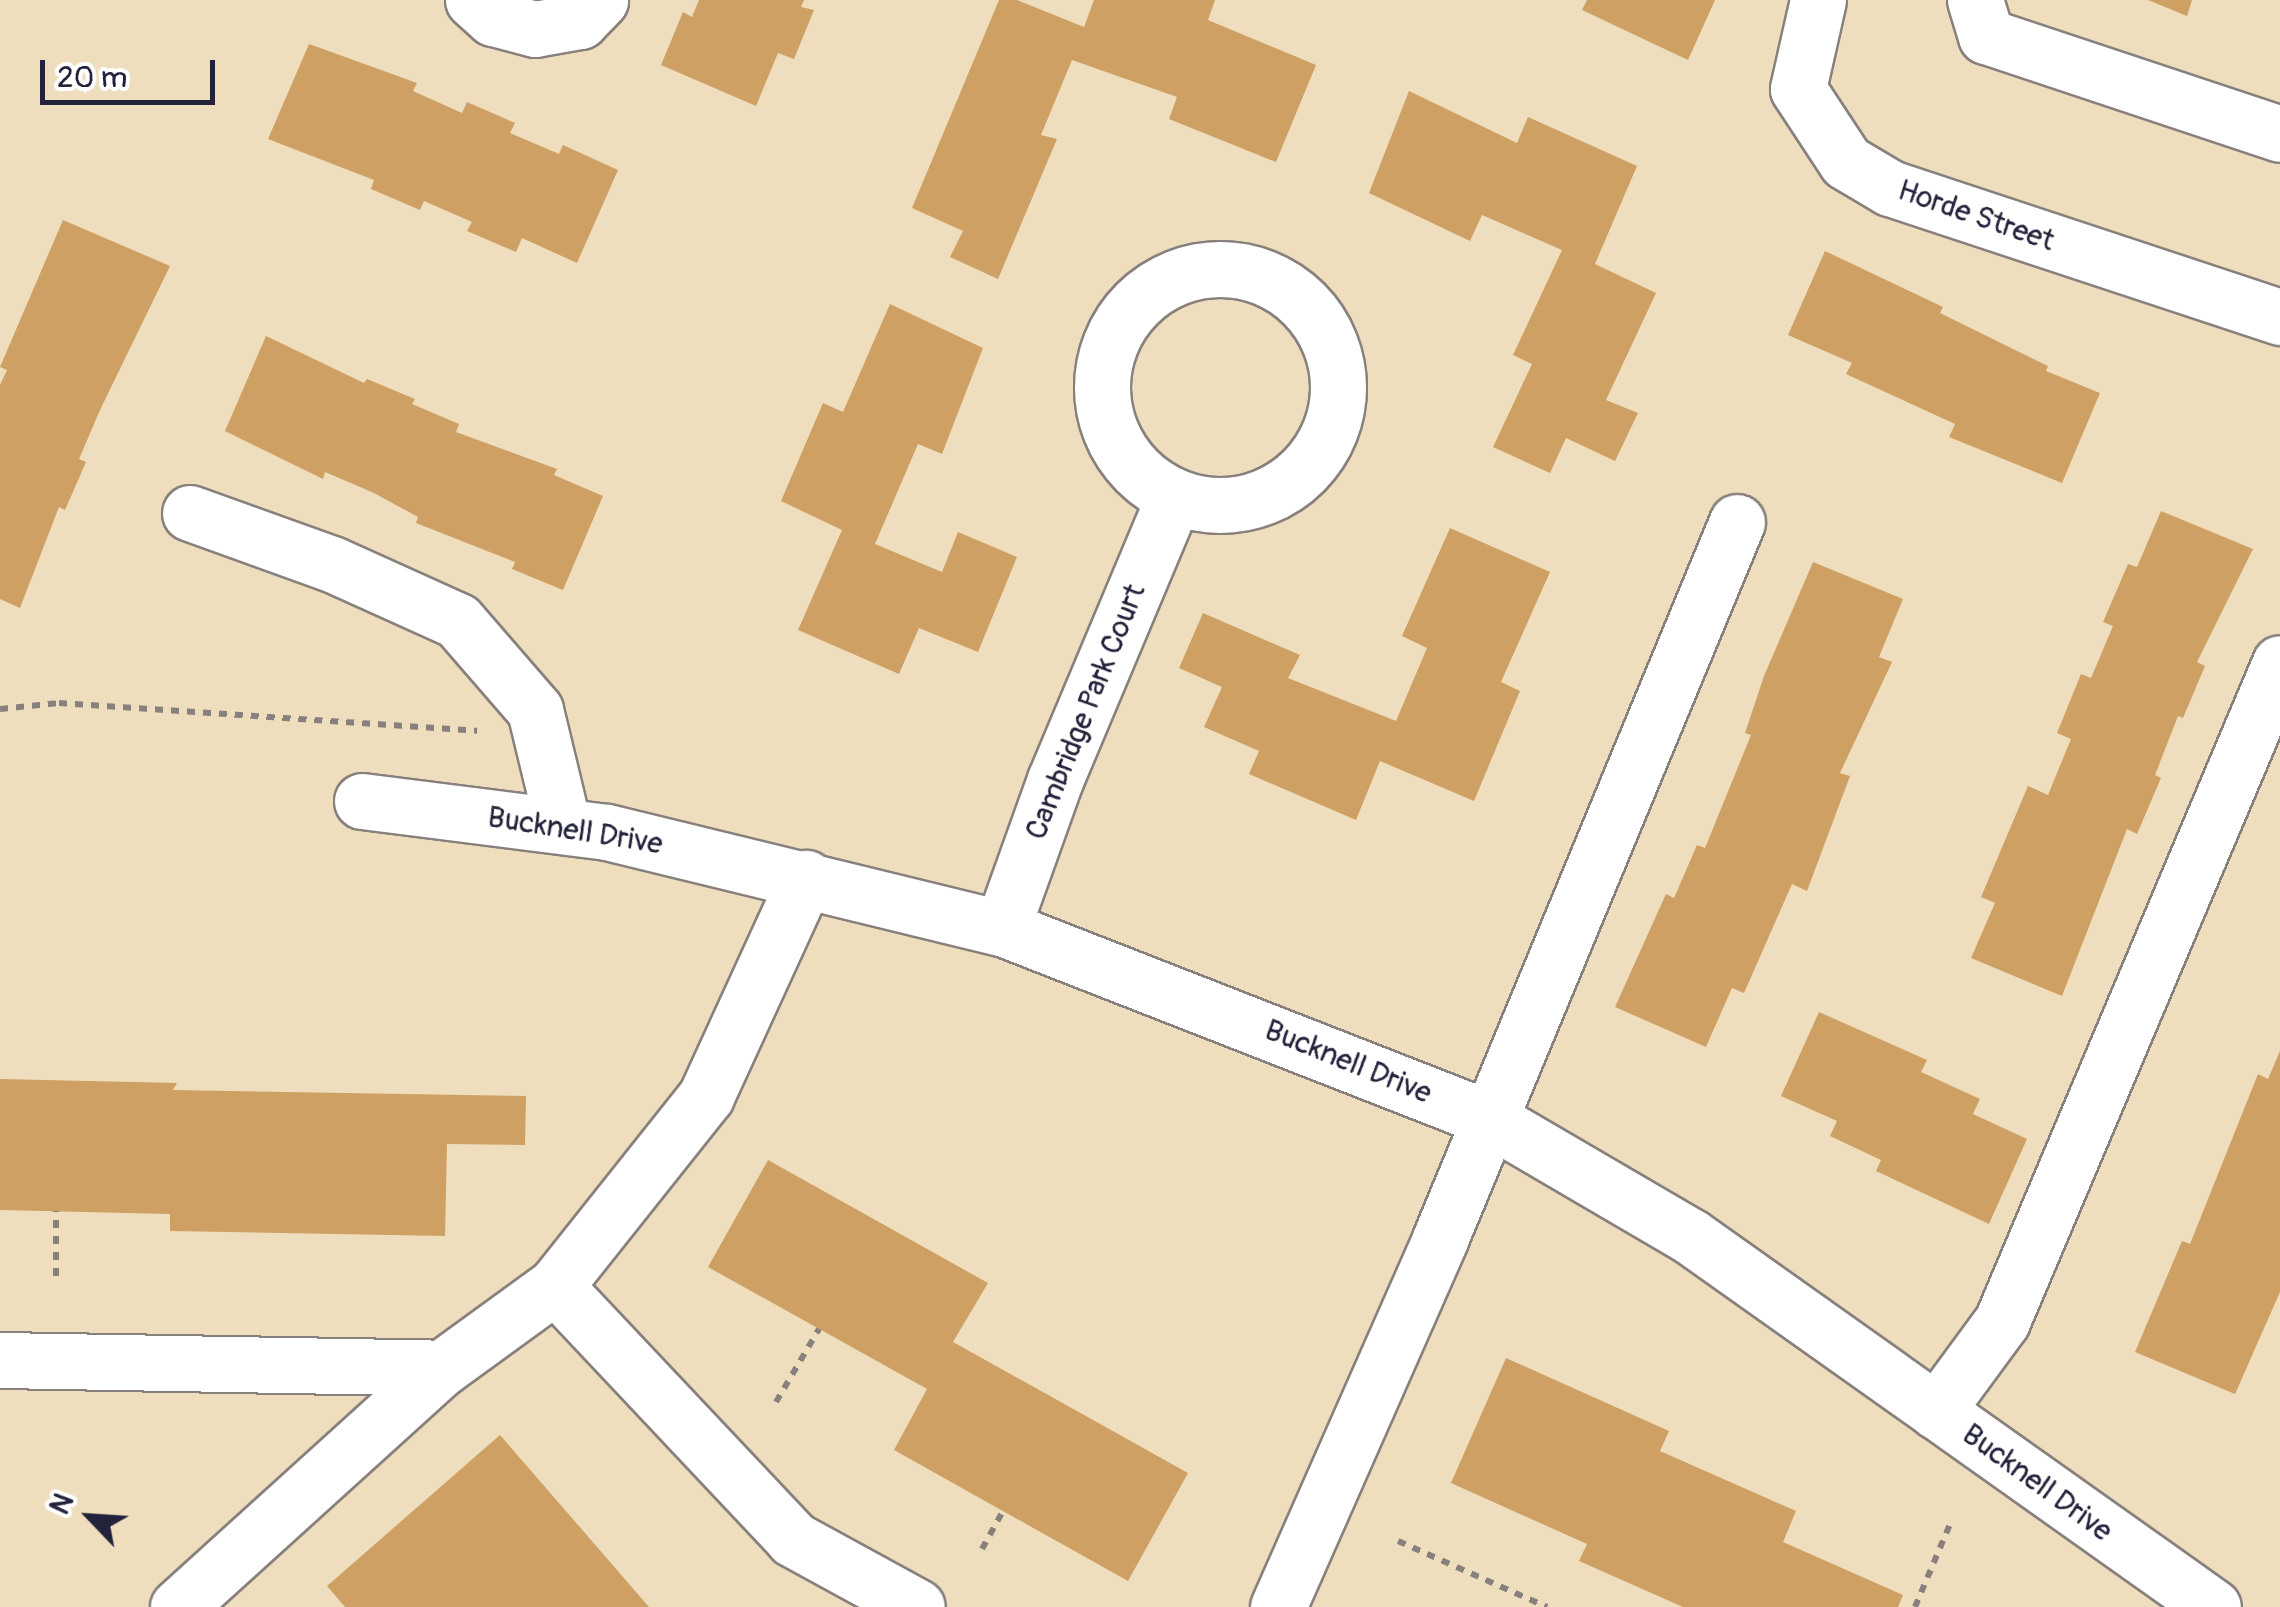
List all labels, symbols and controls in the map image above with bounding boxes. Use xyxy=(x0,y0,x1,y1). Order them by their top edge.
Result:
scale bar xyxy=(45,40,220,102)
text: 20 m xyxy=(57,59,127,96)
street label: Horde Street xyxy=(1893,172,2059,260)
street label: Cambridge Park Court xyxy=(1018,579,1154,845)
street label: Bucknell Drive xyxy=(485,799,665,863)
street label: Bucknell Drive xyxy=(1259,1012,1437,1112)
street label: Bucknell Drive xyxy=(1955,1417,2119,1549)
north arrow xyxy=(40,1467,140,1567)
text: N xyxy=(42,1488,82,1520)

